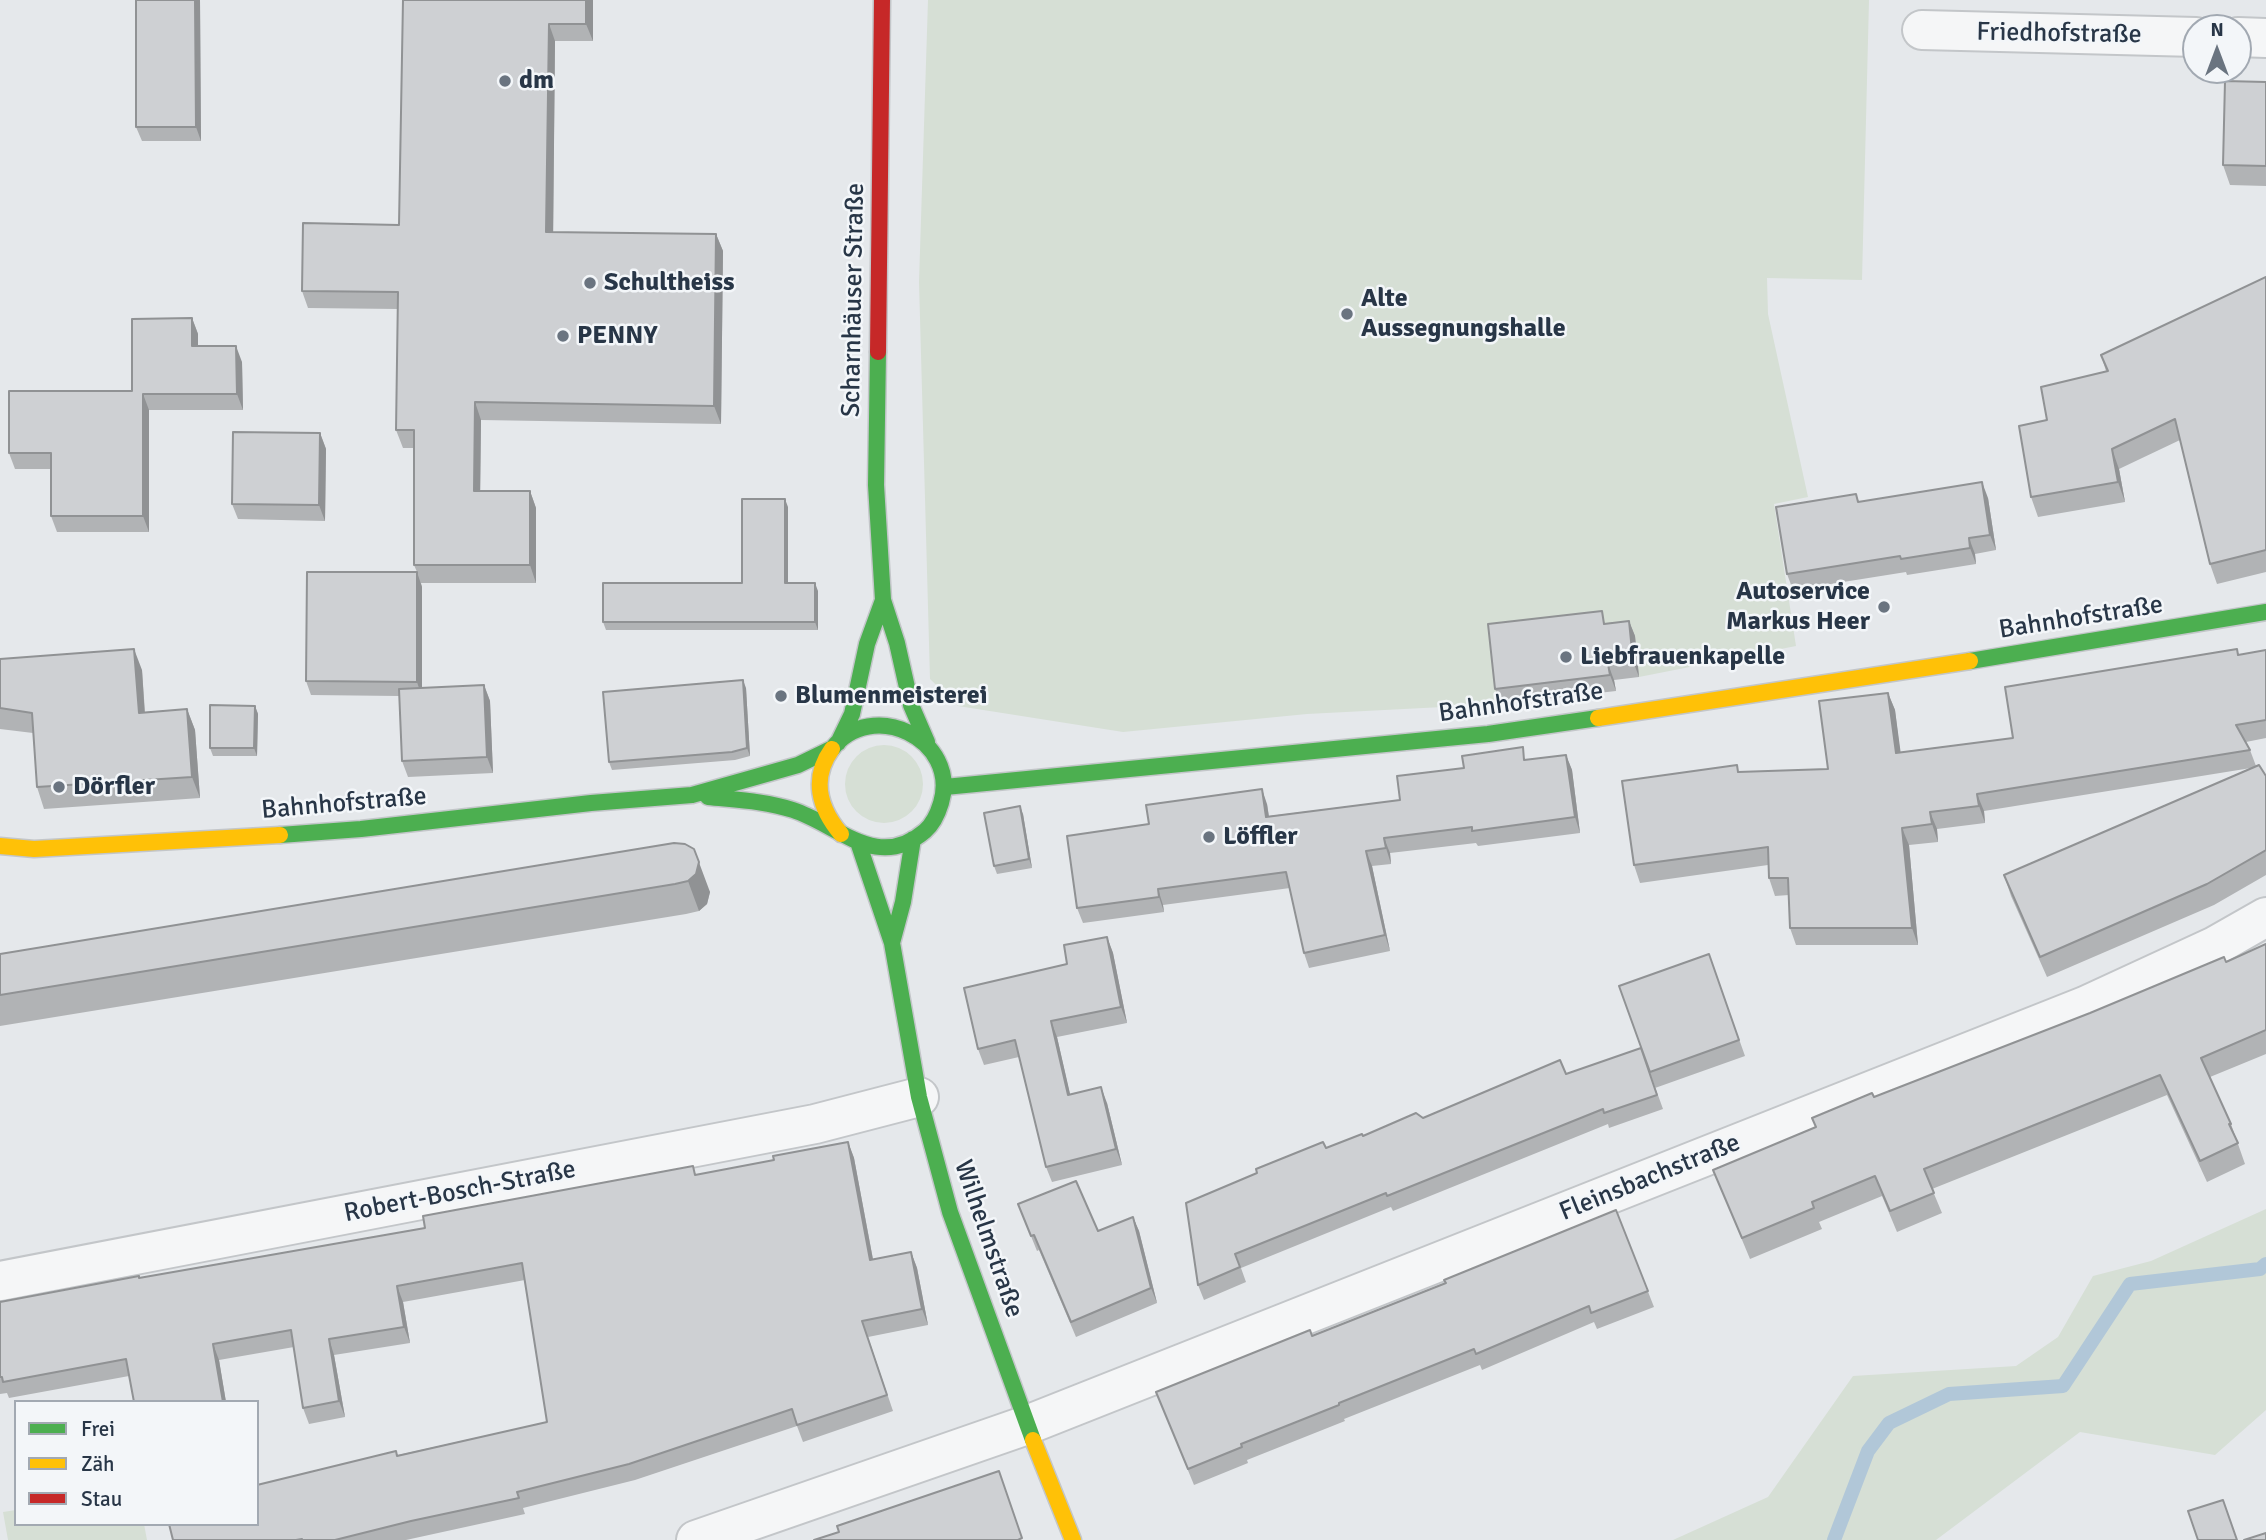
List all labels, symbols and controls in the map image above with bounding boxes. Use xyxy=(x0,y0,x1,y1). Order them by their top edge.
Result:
north arrow xyxy=(2182,14,2252,84)
street label: Friedhofstraße xyxy=(1976,17,2142,51)
text: N xyxy=(2210,18,2224,42)
place label: dm xyxy=(519,65,554,97)
marker: dm xyxy=(497,73,513,89)
street label: Scharnhäuser Straße xyxy=(836,183,872,417)
place label: Schultheiss xyxy=(604,267,735,299)
marker: Schultheiss xyxy=(582,275,598,291)
place label: Alte Aussegnungshalle xyxy=(1361,283,1566,344)
marker: Alte Aussegnungshalle xyxy=(1339,306,1355,322)
place label: PENNY xyxy=(577,320,657,352)
marker: PENNY xyxy=(555,328,571,344)
place label: Autoservice Markus Heer xyxy=(1726,576,1870,638)
street label: Bahnhofstraße xyxy=(1997,590,2165,646)
marker: Autoservice Markus Heer xyxy=(1876,599,1892,615)
place label: Liebfrauenkapelle xyxy=(1580,641,1785,673)
marker: Liebfrauenkapelle xyxy=(1558,649,1574,665)
street label: Bahnhofstraße xyxy=(1437,676,1605,730)
place label: Blumenmeisterei xyxy=(795,680,987,712)
marker: Blumenmeisterei xyxy=(773,688,789,704)
place label: Dörfler xyxy=(73,771,155,803)
marker: Dörfler xyxy=(51,779,67,795)
street label: Bahnhofstraße xyxy=(260,781,428,827)
place label: Löffler xyxy=(1223,821,1298,853)
marker: Löffler xyxy=(1201,829,1217,845)
street label: Fleinsbachstraße xyxy=(1555,1128,1745,1228)
street label: Robert-Bosch-Straße xyxy=(341,1154,579,1230)
street label: Wilhelmstraße xyxy=(946,1156,1030,1322)
legend xyxy=(14,1400,259,1526)
text: Frei xyxy=(81,1416,115,1442)
text: Zäh xyxy=(81,1451,115,1477)
text: Stau xyxy=(81,1486,122,1512)

